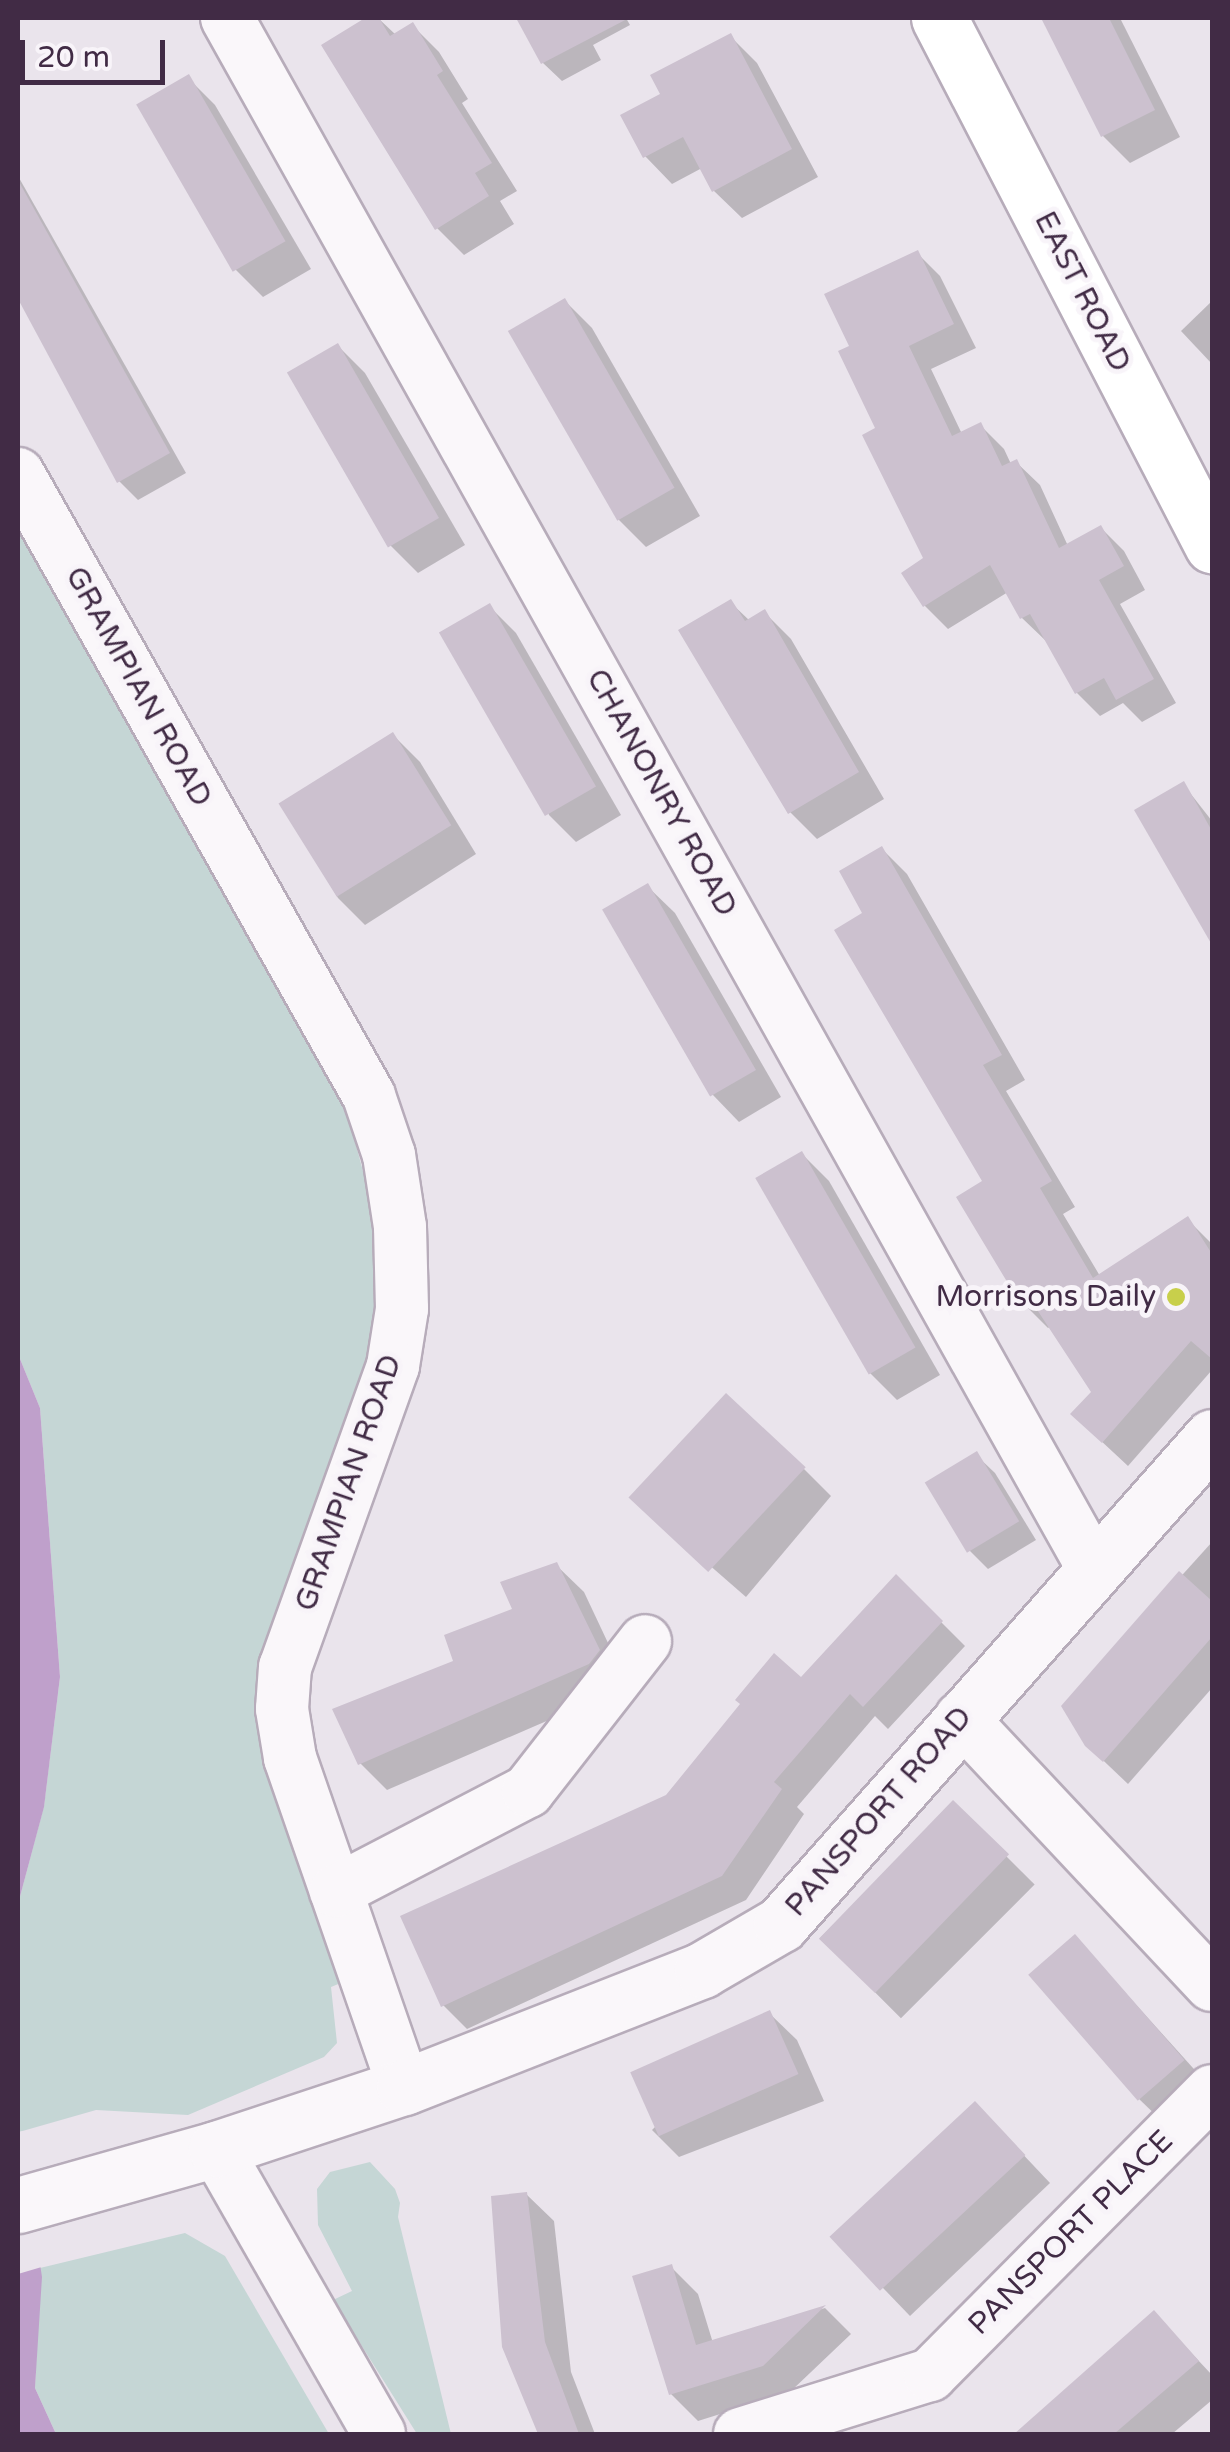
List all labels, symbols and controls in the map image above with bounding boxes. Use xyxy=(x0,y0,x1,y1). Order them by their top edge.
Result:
scale bar xyxy=(25,20,170,82)
text: 20 m xyxy=(37,39,110,76)
street label: EAST ROAD xyxy=(1026,206,1138,378)
street label: GRAMPIAN ROAD xyxy=(57,561,219,813)
street label: CHANONRY ROAD xyxy=(578,663,744,923)
place label: Morrisons Daily xyxy=(936,1279,1156,1315)
marker: Morrisons Daily xyxy=(1165,1286,1187,1308)
street label: GRAMPIAN ROAD xyxy=(288,1350,410,1616)
street label: PANSPORT ROAD xyxy=(778,1700,980,1924)
street label: PANSPORT PLACE xyxy=(961,2123,1181,2343)

